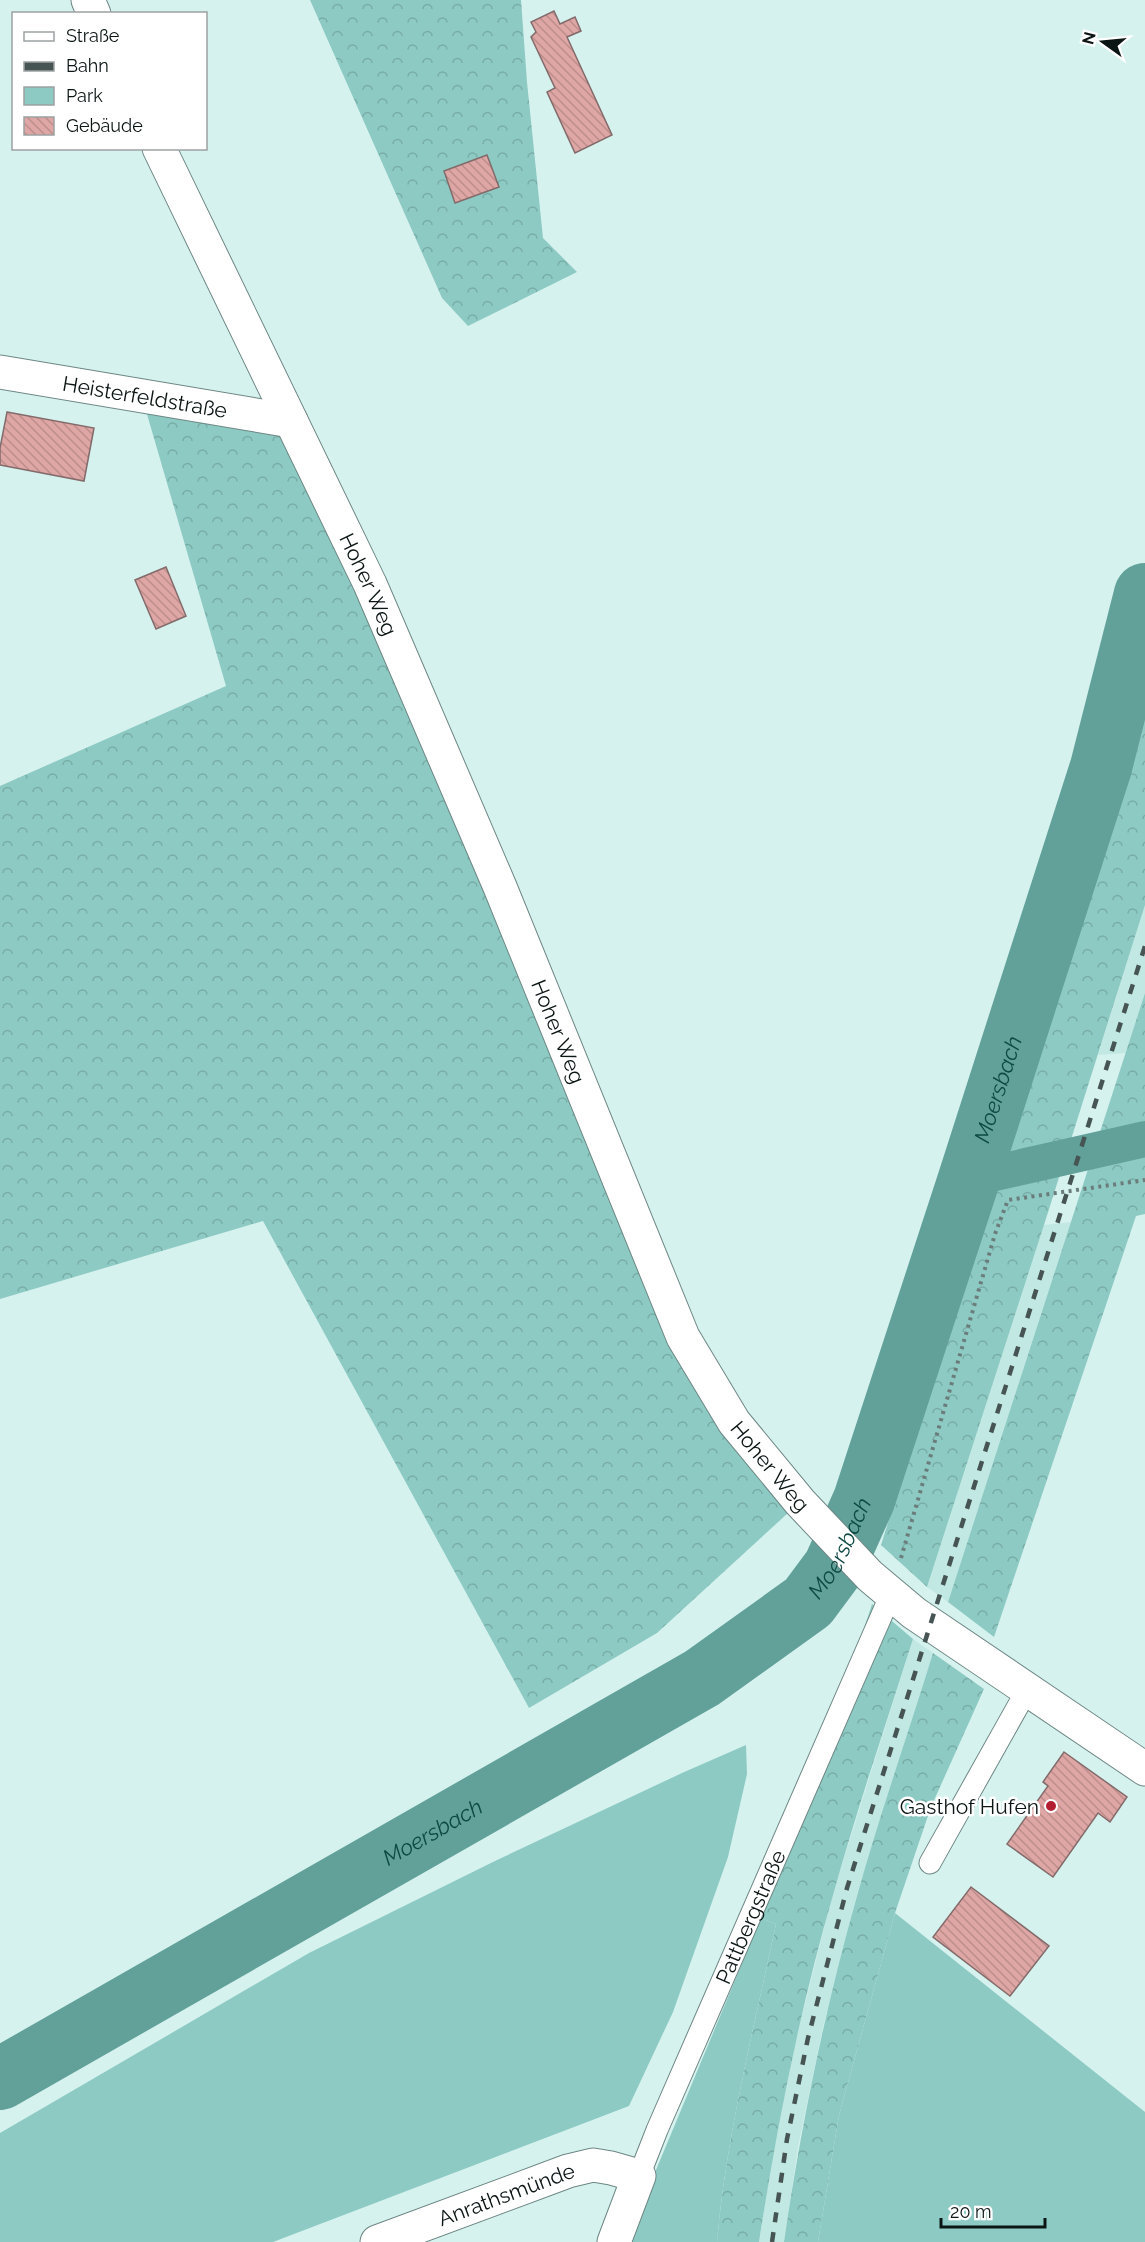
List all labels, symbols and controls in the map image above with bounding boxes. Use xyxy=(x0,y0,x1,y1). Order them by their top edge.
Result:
legend xyxy=(12,12,207,150)
north arrow xyxy=(1073,12,1133,72)
text: Straße xyxy=(66,25,120,46)
text: N xyxy=(1078,30,1100,47)
text: Bahn xyxy=(66,55,109,76)
text: Park xyxy=(66,85,103,106)
text: Gebäude xyxy=(66,115,143,136)
street label: Heisterfeldstraße xyxy=(61,370,229,423)
street label: Hoher Weg xyxy=(335,529,403,639)
street label: Hoher Weg xyxy=(526,976,591,1087)
water label: Moersbach xyxy=(969,1033,1027,1146)
street label: Hoher Weg xyxy=(726,1416,815,1517)
water label: Moersbach xyxy=(802,1493,876,1603)
water label: Moersbach xyxy=(378,1793,487,1871)
place label: Gasthof Hufen xyxy=(900,1794,1039,1819)
marker: Gasthof Hufen xyxy=(1044,1799,1058,1813)
street label: Pattbergstraße xyxy=(710,1846,790,1988)
street label: Anrathsmünde xyxy=(434,2157,577,2231)
scale bar xyxy=(941,2191,1044,2229)
text: 20 m xyxy=(950,2201,992,2222)

